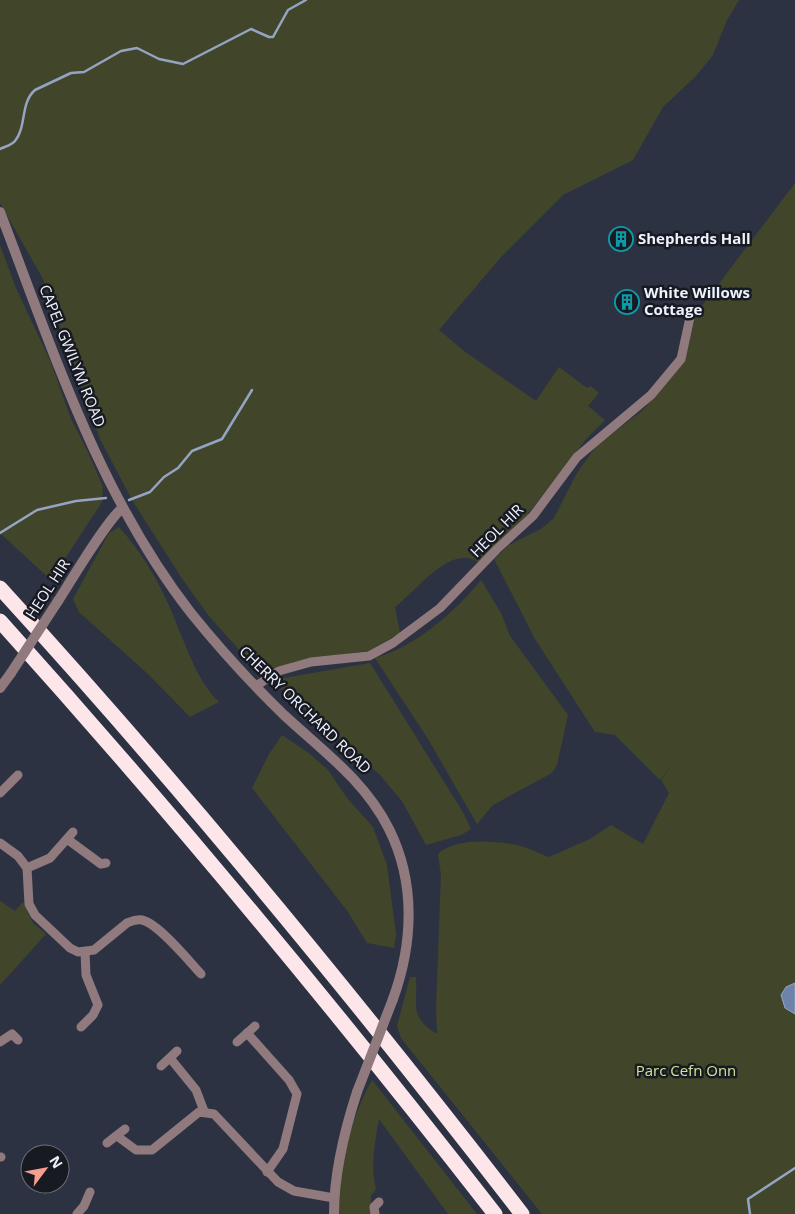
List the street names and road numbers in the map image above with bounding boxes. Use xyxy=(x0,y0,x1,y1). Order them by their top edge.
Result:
street label: CAPEL GWILYM ROAD xyxy=(35,281,111,430)
street label: HEOL HIR xyxy=(465,499,528,561)
street label: HEOL HIR xyxy=(20,554,74,622)
street label: CHERRY ORCHARD ROAD xyxy=(235,641,376,778)

